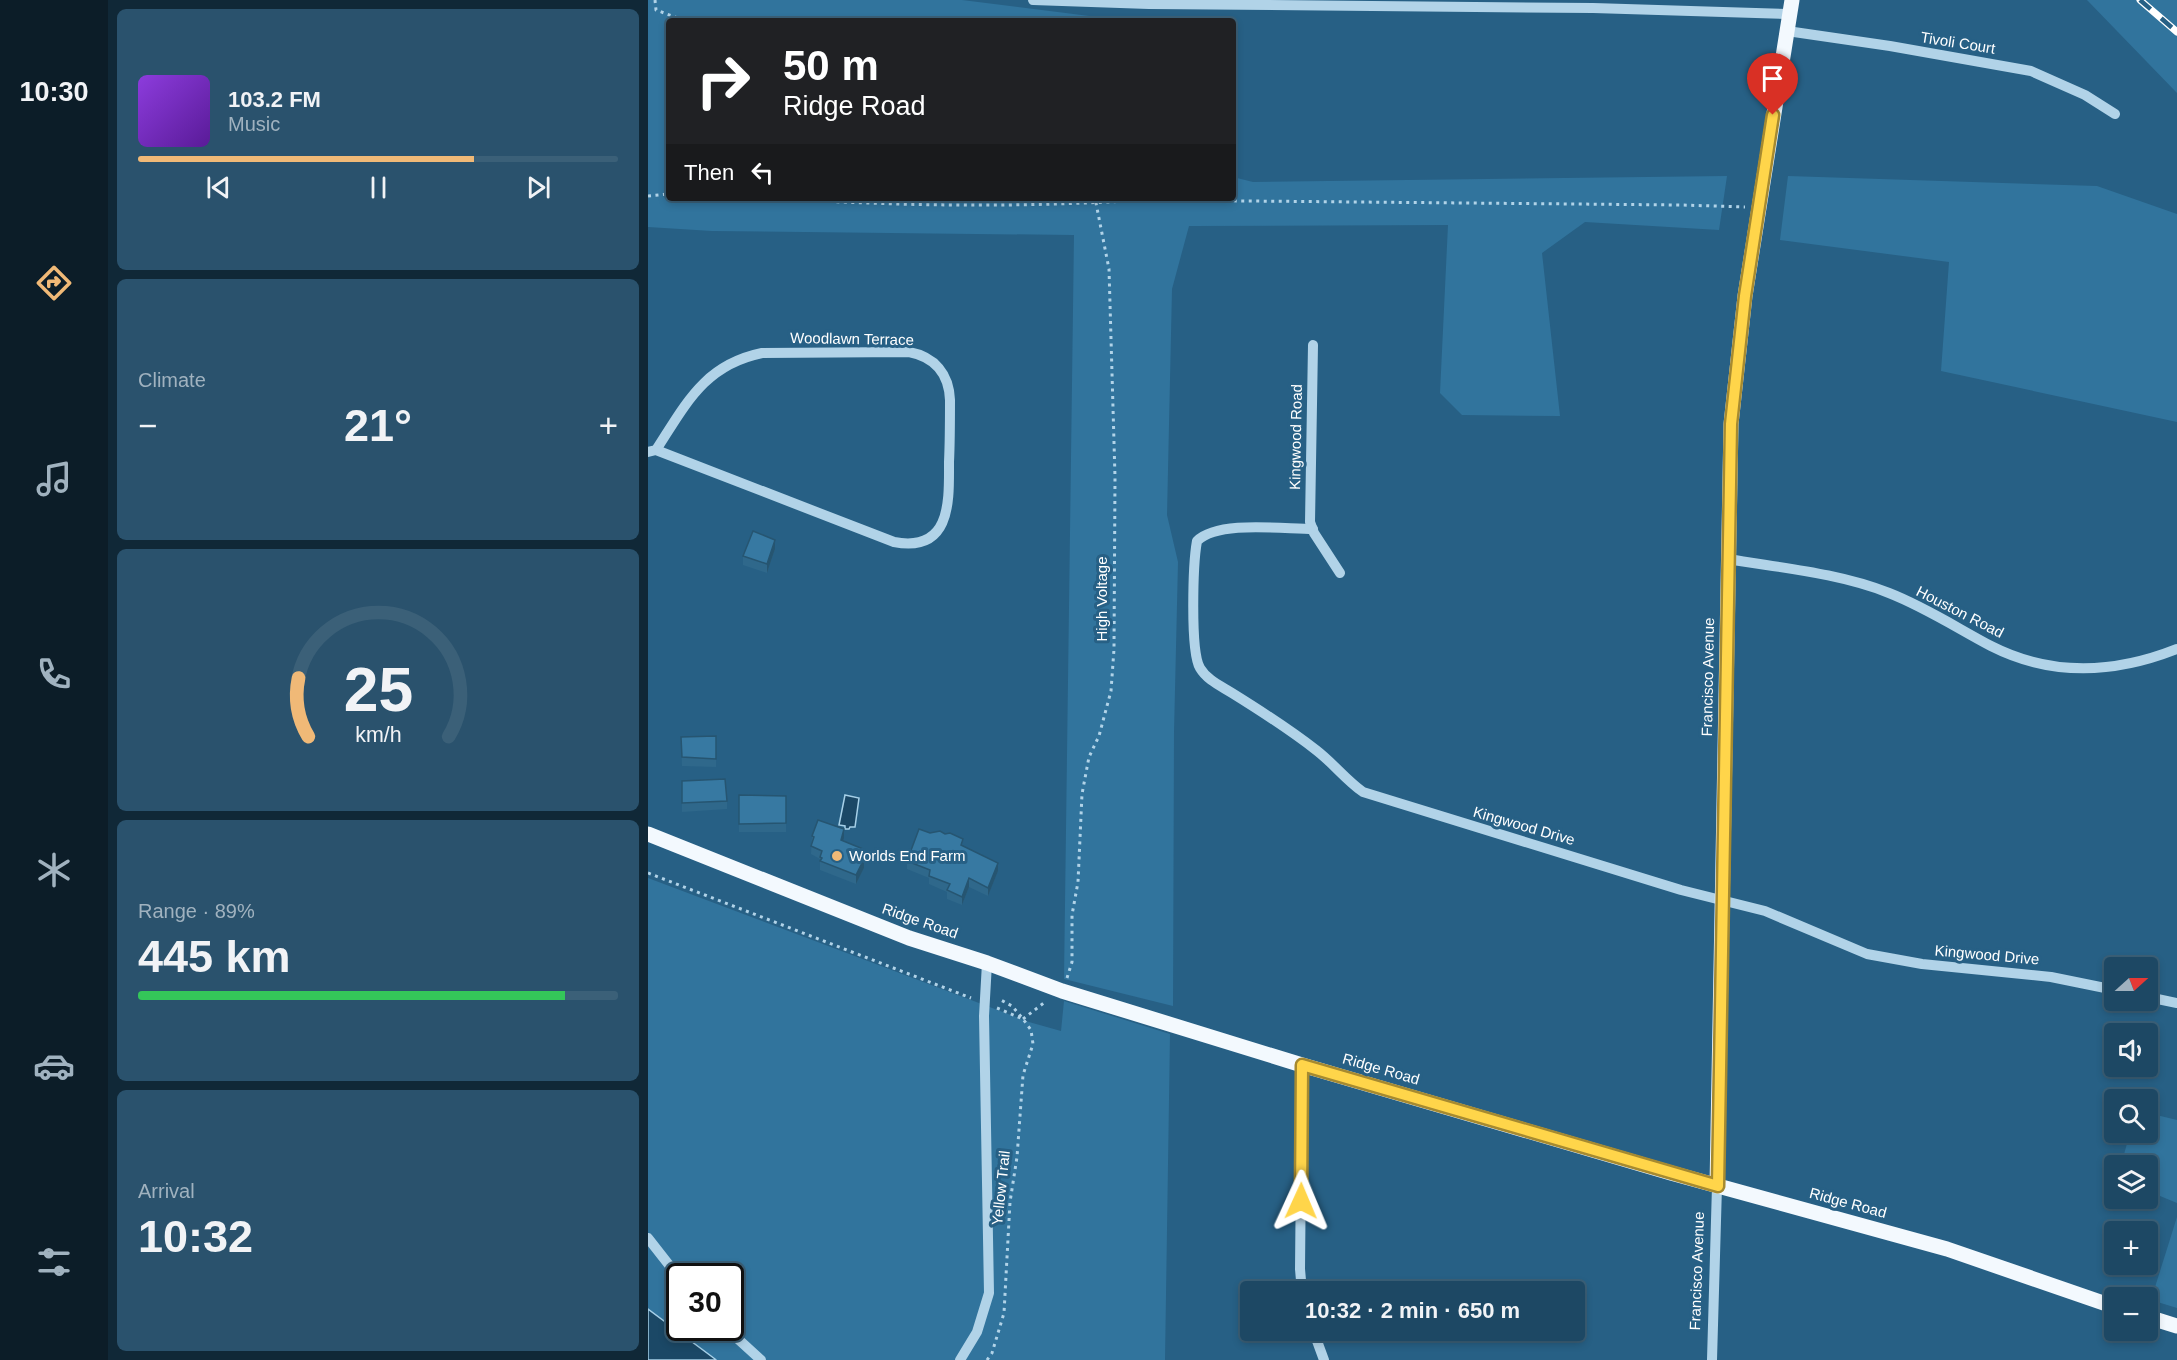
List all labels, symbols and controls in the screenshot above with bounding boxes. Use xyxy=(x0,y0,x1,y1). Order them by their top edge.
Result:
street label: Tivoli Court xyxy=(1920,28,1997,57)
icon: right xyxy=(684,42,762,120)
text: 50 m xyxy=(783,42,879,89)
pin xyxy=(1747,53,1798,115)
icon: arrive xyxy=(1756,62,1789,95)
text: 10:30 xyxy=(19,77,89,107)
text: 103.2 FM xyxy=(228,87,321,112)
text: Ridge Road xyxy=(783,91,926,121)
text: Music xyxy=(228,113,280,135)
icon: left xyxy=(746,156,779,189)
text: Then xyxy=(684,160,734,185)
icon: previous xyxy=(202,171,235,204)
icon: pause xyxy=(362,171,395,204)
icon: next xyxy=(522,171,555,204)
icon: directions xyxy=(33,262,75,304)
street label: Woodlawn Terrace xyxy=(790,329,914,348)
text: Climate xyxy=(138,369,206,391)
street label: Kingwood Road xyxy=(1286,384,1305,490)
text: 21° xyxy=(344,400,412,451)
text: − xyxy=(138,407,157,444)
text: + xyxy=(599,407,618,444)
icon: music xyxy=(33,458,75,500)
street label: High Voltage xyxy=(1093,556,1110,642)
street label: Houston Road xyxy=(1914,582,2007,641)
street label: Francisco Avenue xyxy=(1698,617,1717,737)
icon: phone xyxy=(33,653,75,695)
text: 25 xyxy=(343,655,413,724)
text: km/h xyxy=(355,723,401,747)
street label: Kingwood Drive xyxy=(1471,803,1577,848)
place label: Worlds End Farm xyxy=(849,847,965,864)
icon: climate xyxy=(33,849,75,891)
marker: Worlds End Farm xyxy=(830,849,844,863)
text: Range · 89% xyxy=(138,900,255,922)
street label: Ridge Road xyxy=(880,900,960,941)
text: 445 km xyxy=(138,931,291,982)
street label: Kingwood Drive xyxy=(1934,941,2040,968)
north arrow xyxy=(2104,957,2158,1011)
map controls xyxy=(2104,957,2158,1341)
button: sound xyxy=(2104,1023,2158,1077)
icon: car xyxy=(33,1045,75,1087)
street label: Ridge Road xyxy=(1341,1049,1422,1088)
button: search xyxy=(2104,1089,2158,1143)
street label: Yellow Trail xyxy=(988,1150,1013,1226)
button: layers xyxy=(2104,1155,2158,1209)
position arrow xyxy=(1269,1169,1333,1233)
text: Arrival xyxy=(138,1180,195,1202)
street label: Ridge Road xyxy=(1808,1184,1889,1221)
text: 10:32 xyxy=(138,1211,253,1262)
street label: Francisco Avenue xyxy=(1686,1211,1707,1331)
button: + xyxy=(2104,1221,2158,1275)
icon: filters xyxy=(33,1241,75,1283)
speed limit sign: 30 xyxy=(666,1263,744,1341)
button: − xyxy=(2104,1287,2158,1341)
text: 10:32 · 2 min · 650 m xyxy=(1305,1298,1520,1323)

